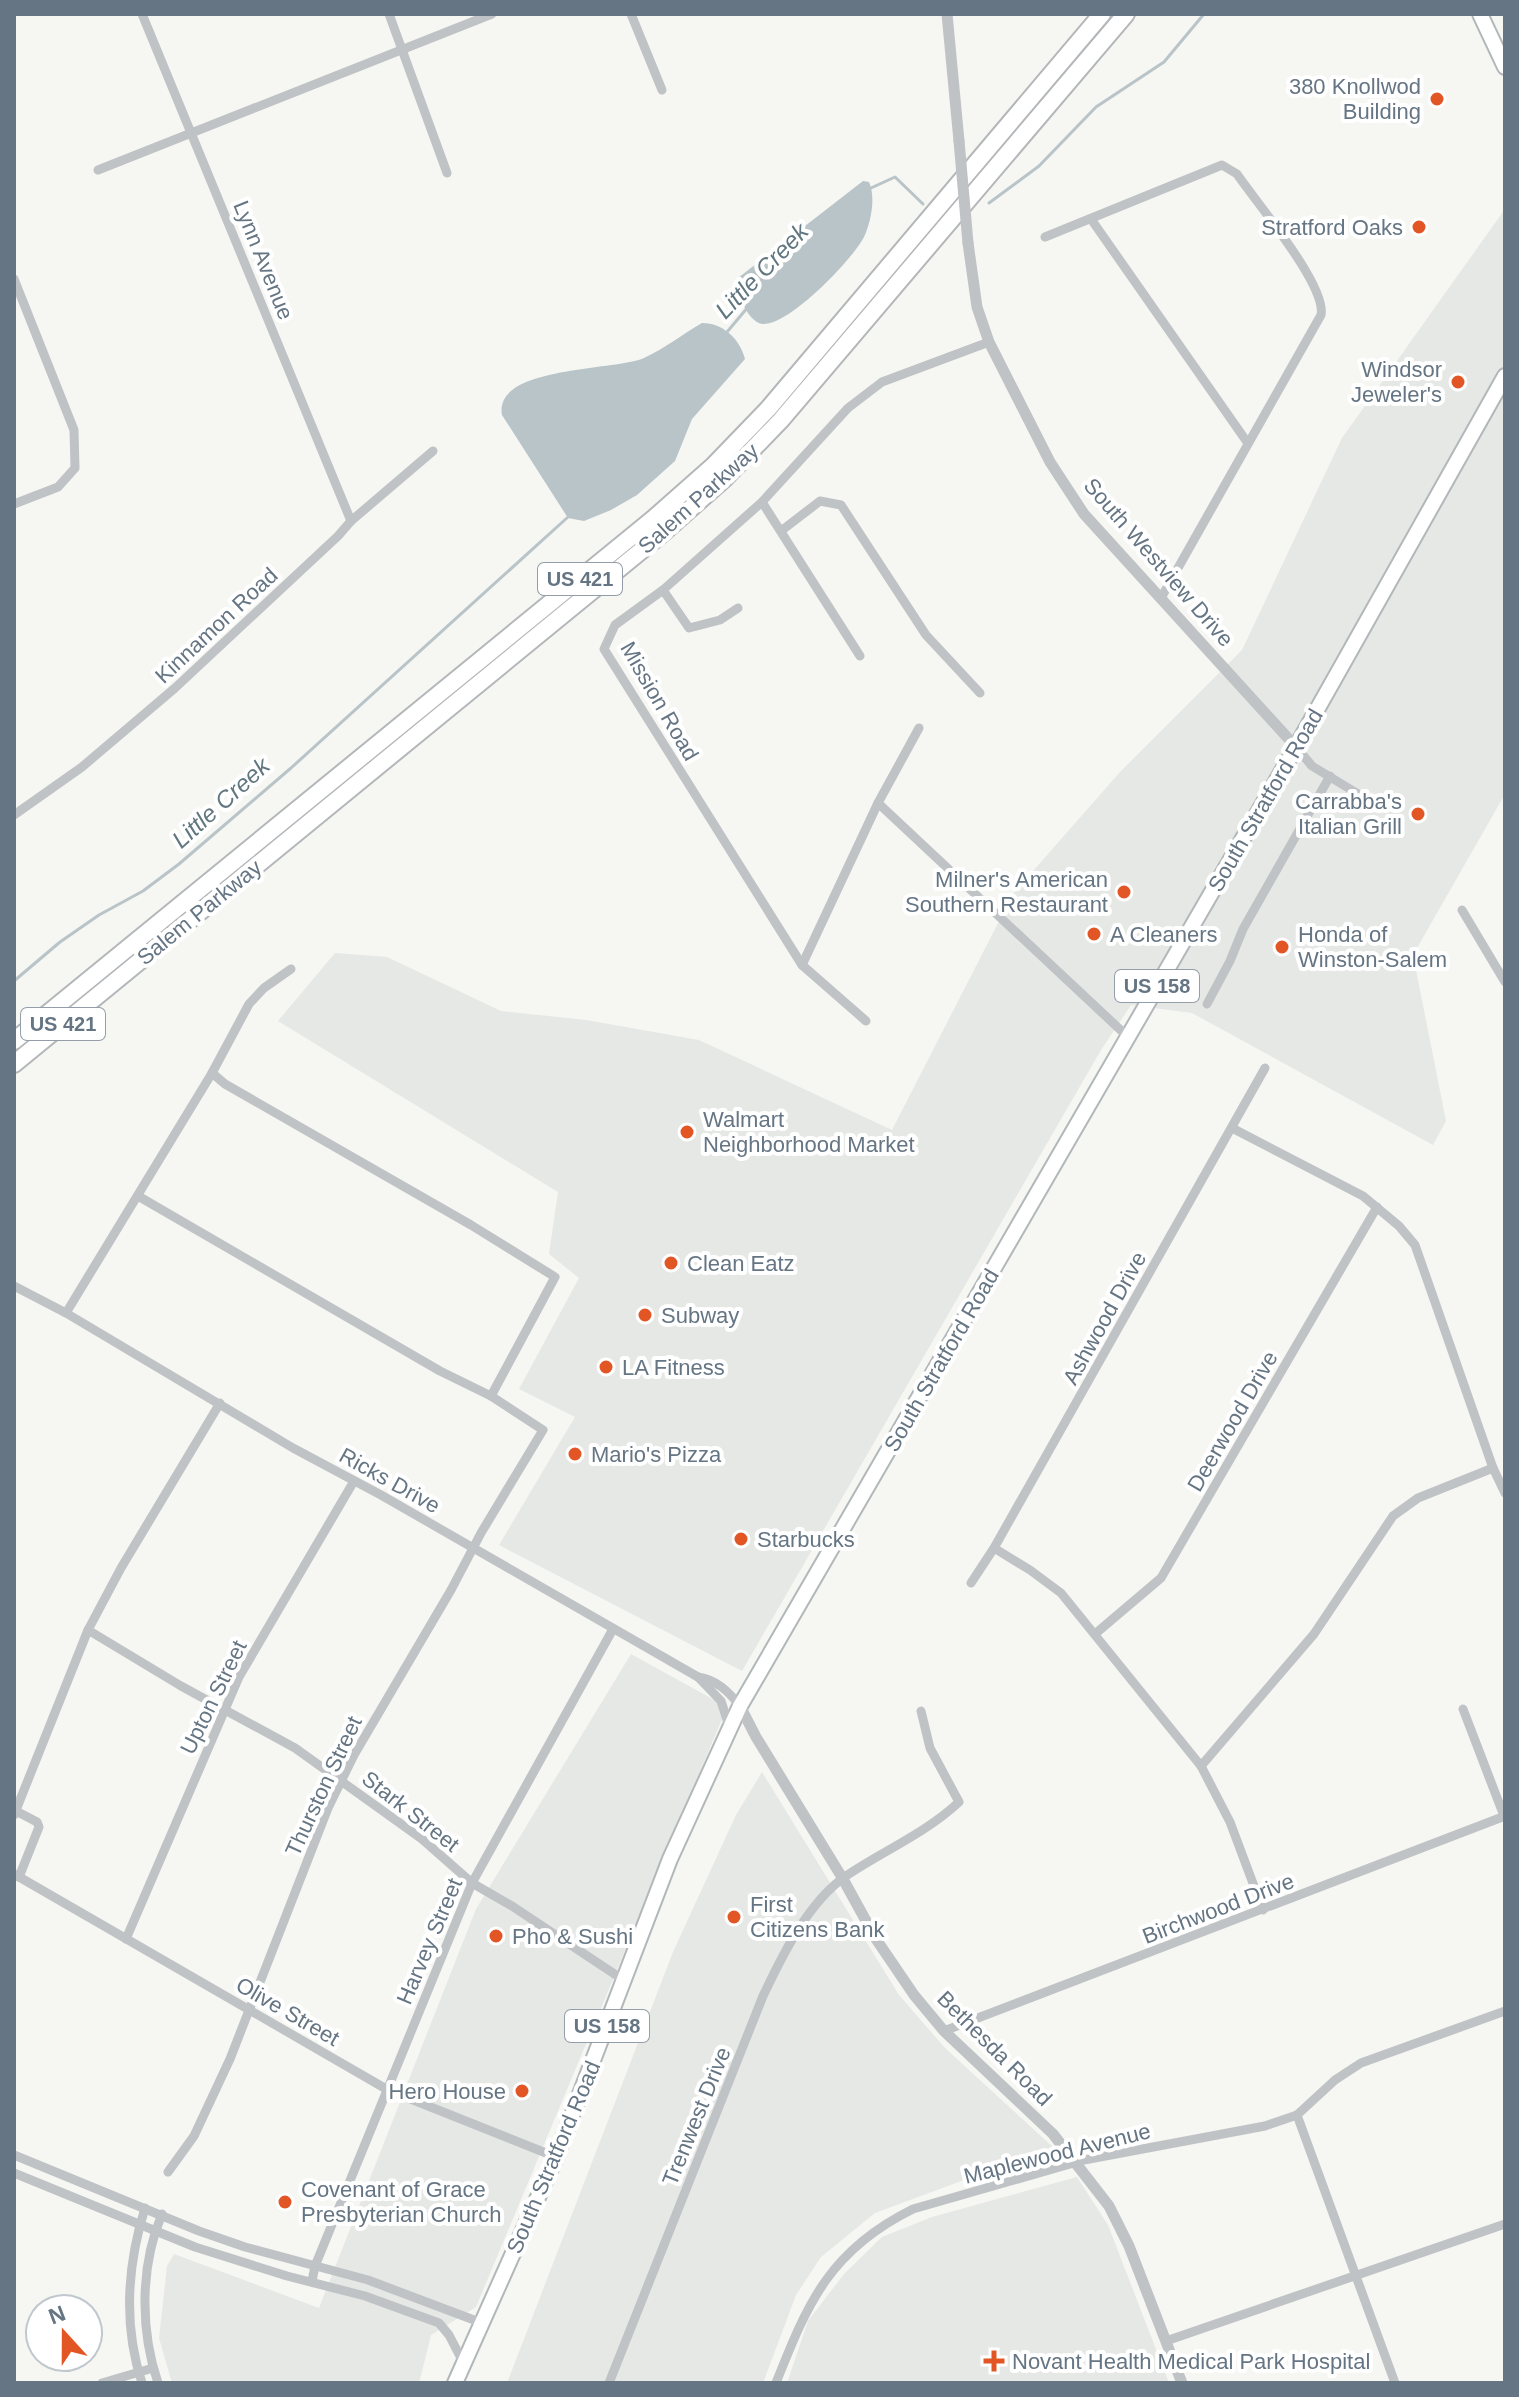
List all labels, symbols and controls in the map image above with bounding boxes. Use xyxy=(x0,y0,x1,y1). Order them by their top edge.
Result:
place label: 380 Knollwod Building xyxy=(1289,74,1421,124)
marker: 380 Knollwod Building xyxy=(1428,90,1446,108)
street label: Lynn Avenue xyxy=(228,197,299,323)
place label: Stratford Oaks xyxy=(1261,215,1403,240)
water label: Little Creek xyxy=(710,216,815,324)
marker: Stratford Oaks xyxy=(1410,218,1428,236)
place label: Windsor Jeweler's xyxy=(1351,357,1442,407)
marker: Windsor Jeweler's xyxy=(1449,373,1467,391)
street label: Salem Parkway xyxy=(633,438,763,559)
street label: South Westview Drive xyxy=(1079,473,1239,652)
street label: Kinnamon Road xyxy=(150,562,283,688)
road number: US 421 xyxy=(538,563,622,595)
street label: Mission Road xyxy=(615,637,704,765)
street label: South Stratford Road xyxy=(1203,705,1328,896)
water label: Little Creek xyxy=(167,751,276,853)
place label: Carrabba's Italian Grill xyxy=(1295,789,1402,839)
marker: Carrabba's Italian Grill xyxy=(1409,805,1427,823)
street label: Salem Parkway xyxy=(132,855,267,970)
place label: Milner's American Southern Restaurant xyxy=(905,867,1108,917)
marker: Milner's American Southern Restaurant xyxy=(1115,883,1133,901)
place label: A Cleaners xyxy=(1110,922,1218,947)
place label: Honda of Winston-Salem xyxy=(1298,922,1447,972)
marker: A Cleaners xyxy=(1085,925,1103,943)
marker: Honda of Winston-Salem xyxy=(1273,938,1291,956)
road number: US 158 xyxy=(1115,970,1199,1002)
road number: US 421 xyxy=(21,1008,105,1040)
place label: Walmart Neighborhood Market xyxy=(703,1107,915,1157)
marker: Walmart Neighborhood Market xyxy=(678,1123,696,1141)
street label: Ashwood Drive xyxy=(1058,1247,1151,1389)
place label: Clean Eatz xyxy=(687,1251,795,1276)
marker: Clean Eatz xyxy=(662,1254,680,1272)
street label: South Stratford Road xyxy=(879,1265,1004,1456)
place label: Subway xyxy=(661,1303,739,1328)
marker: Subway xyxy=(636,1306,654,1324)
street label: Deerwood Drive xyxy=(1182,1347,1283,1496)
place label: LA Fitness xyxy=(622,1355,725,1380)
marker: LA Fitness xyxy=(597,1358,615,1376)
place label: Mario's Pizza xyxy=(591,1442,722,1467)
street label: Ricks Drive xyxy=(335,1443,444,1518)
marker: Mario's Pizza xyxy=(566,1445,584,1463)
place label: Starbucks xyxy=(757,1527,855,1552)
marker: Starbucks xyxy=(732,1530,750,1548)
street label: Upton Street xyxy=(175,1636,252,1758)
street label: Thurston Street xyxy=(280,1712,367,1860)
street label: Stark Street xyxy=(357,1766,464,1857)
street label: Birchwood Drive xyxy=(1139,1868,1297,1949)
street label: Harvey Street xyxy=(392,1874,467,2008)
place label: First Citizens Bank xyxy=(750,1892,886,1942)
marker: First Citizens Bank xyxy=(725,1908,743,1926)
place label: Pho & Sushi xyxy=(512,1924,633,1949)
marker: Pho & Sushi xyxy=(487,1927,505,1945)
street label: Olive Street xyxy=(232,1972,344,2051)
street label: Bethesda Road xyxy=(932,1986,1057,2111)
road number: US 158 xyxy=(565,2010,649,2042)
street label: Trenwest Drive xyxy=(657,2043,736,2189)
street label: South Stratford Road xyxy=(502,2057,605,2257)
place label: Hero House xyxy=(389,2079,506,2104)
marker: Hero House xyxy=(513,2082,531,2100)
street label: Maplewood Avenue xyxy=(961,2118,1153,2189)
place label: Covenant of Grace Presbyterian Church xyxy=(301,2177,502,2227)
marker: Covenant of Grace Presbyterian Church xyxy=(276,2193,294,2211)
north arrow xyxy=(24,2293,104,2373)
text: N xyxy=(45,2300,69,2329)
place label: Novant Health Medical Park Hospital xyxy=(1012,2349,1370,2374)
marker: Novant Health Medical Park Hospital xyxy=(983,2350,1005,2372)

